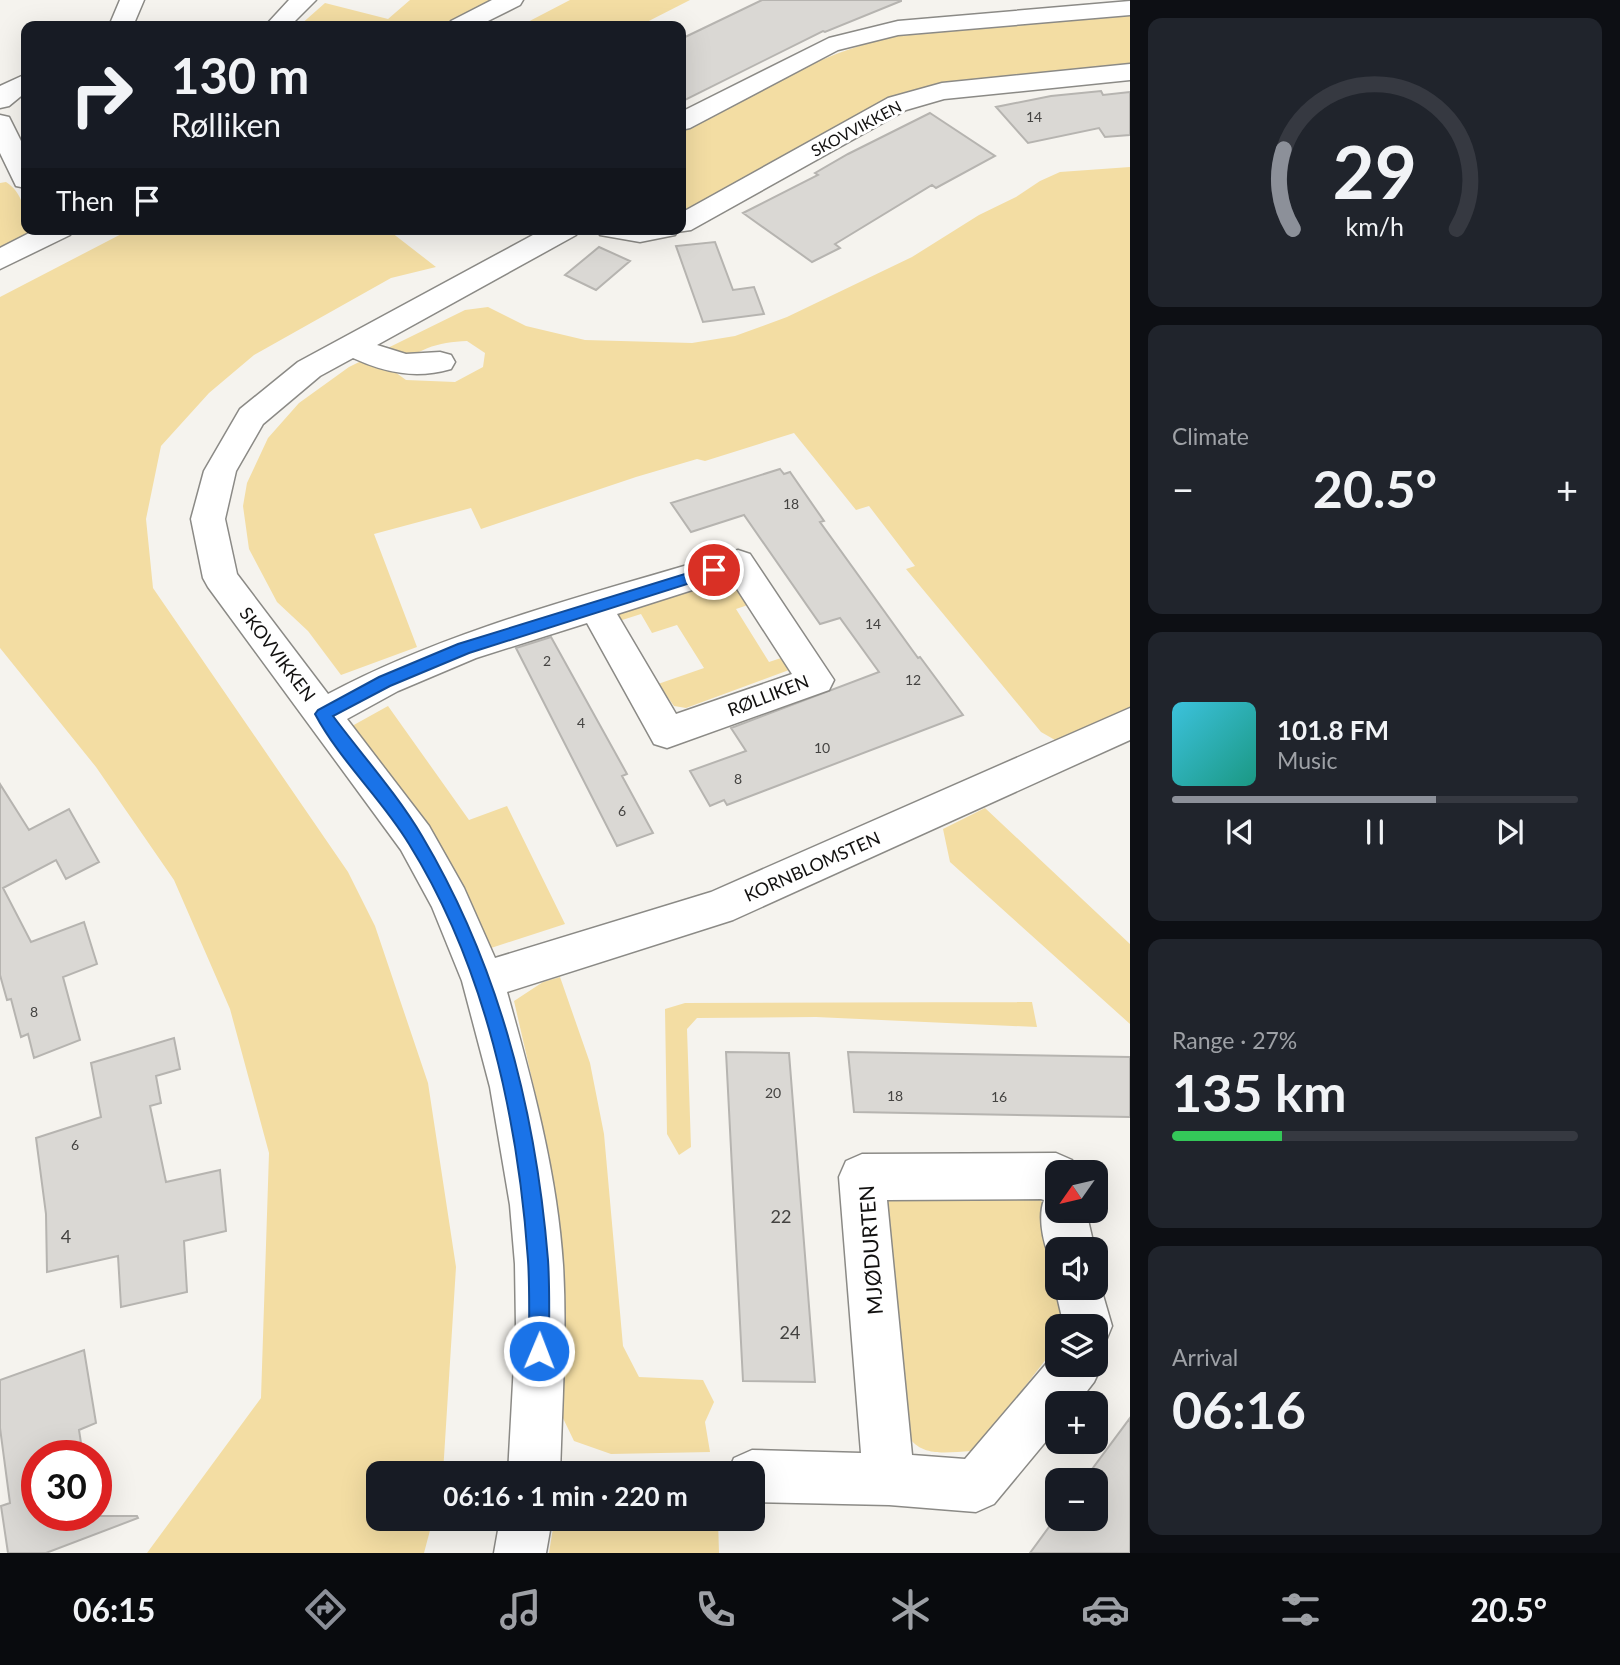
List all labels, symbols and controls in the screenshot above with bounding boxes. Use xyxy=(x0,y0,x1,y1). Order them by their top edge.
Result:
text: 130 m xyxy=(171,46,309,104)
icon: right xyxy=(56,49,147,140)
street label: SKOVVIKKEN xyxy=(807,96,905,160)
text: Rølliken xyxy=(171,105,281,144)
house number: 14 xyxy=(1026,108,1042,125)
text: 29 xyxy=(1333,127,1417,215)
icon: arrive xyxy=(128,182,166,220)
text: Then xyxy=(56,185,114,217)
text: km/h xyxy=(1346,210,1404,240)
text: Climate xyxy=(1172,422,1249,450)
text: 20.5° xyxy=(1313,457,1437,519)
text: − xyxy=(1172,466,1194,512)
text: + xyxy=(1556,466,1578,512)
house number: 18 xyxy=(783,495,799,512)
pin xyxy=(684,540,744,600)
icon: arrive xyxy=(695,551,733,589)
street label: SKOVVIKKEN xyxy=(235,603,321,705)
house number: 14 xyxy=(865,615,881,632)
house number: 2 xyxy=(543,652,551,669)
street label: RØLLIKEN xyxy=(724,669,812,721)
house number: 12 xyxy=(905,671,921,688)
house number: 4 xyxy=(577,714,585,731)
text: 101.8 FM xyxy=(1277,714,1389,746)
house number: 10 xyxy=(814,739,830,756)
text: Music xyxy=(1277,746,1337,774)
house number: 8 xyxy=(734,770,742,787)
house number: 6 xyxy=(618,802,626,819)
icon: previous xyxy=(1221,813,1259,851)
icon: pause xyxy=(1356,813,1394,851)
icon: next xyxy=(1491,813,1529,851)
street label: KORNBLOMSTEN xyxy=(741,826,883,906)
house number: 8 xyxy=(30,1003,38,1020)
text: Range · 27% xyxy=(1172,1026,1297,1054)
text: 135 km xyxy=(1172,1061,1346,1123)
house number: 20 xyxy=(765,1084,781,1101)
house number: 18 xyxy=(887,1087,903,1104)
house number: 16 xyxy=(991,1088,1007,1105)
house number: 6 xyxy=(71,1136,79,1153)
north arrow xyxy=(1045,1160,1108,1223)
map controls xyxy=(1045,1160,1108,1531)
street label: MJØDURTEN xyxy=(853,1184,887,1316)
house number: 22 xyxy=(771,1205,791,1227)
house number: 4 xyxy=(61,1225,71,1247)
button: sound xyxy=(1045,1237,1108,1300)
position arrow xyxy=(502,1314,576,1388)
button: layers xyxy=(1045,1314,1108,1377)
house number: 24 xyxy=(780,1321,800,1343)
text: Arrival xyxy=(1172,1343,1238,1371)
text: 06:16 xyxy=(1172,1378,1306,1440)
button: + xyxy=(1045,1391,1108,1454)
speed limit sign: 30 xyxy=(21,1440,112,1531)
button: − xyxy=(1045,1468,1108,1531)
text: 06:16 · 1 min · 220 m xyxy=(443,1480,688,1512)
icon: directions xyxy=(301,1585,350,1634)
icon: music xyxy=(496,1585,545,1634)
icon: phone xyxy=(691,1585,740,1634)
icon: climate xyxy=(886,1585,935,1634)
icon: car xyxy=(1081,1585,1130,1634)
icon: filters xyxy=(1276,1585,1325,1634)
text: 06:15 xyxy=(73,1590,155,1629)
text: 20.5° xyxy=(1470,1590,1547,1629)

